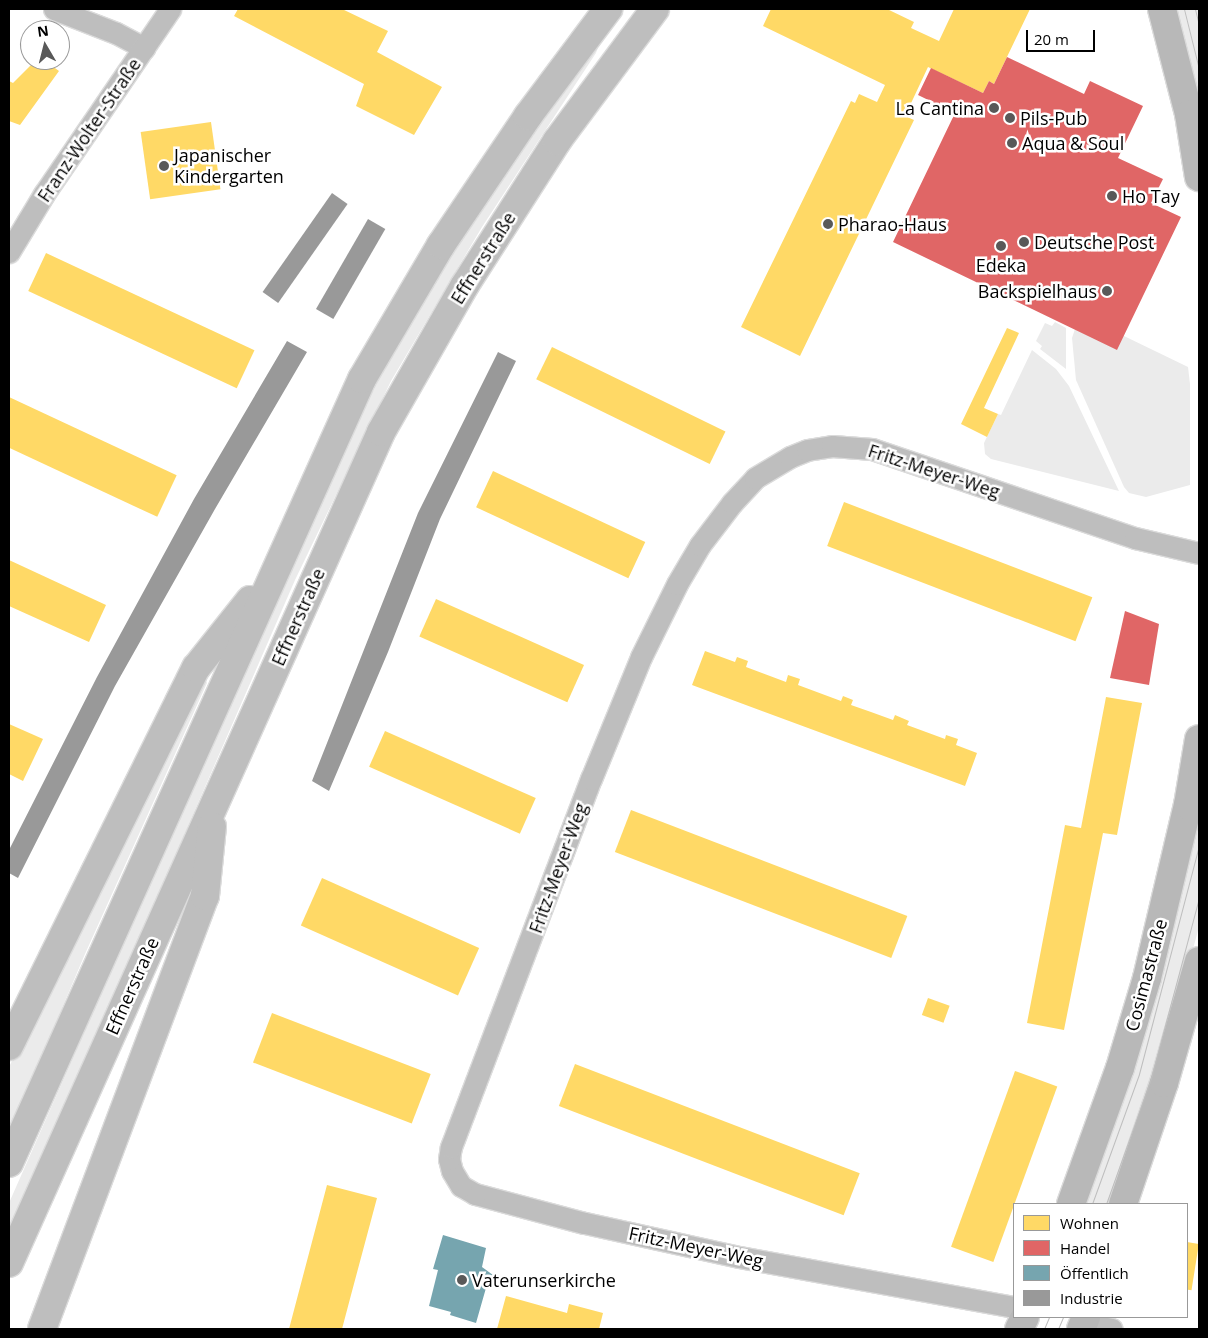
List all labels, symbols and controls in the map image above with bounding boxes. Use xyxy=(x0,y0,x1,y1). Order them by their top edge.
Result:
north arrow xyxy=(20,20,70,70)
text: N xyxy=(36,20,50,41)
scale bar xyxy=(1028,20,1097,52)
text: 20 m xyxy=(1034,29,1069,49)
street label: Franz-Wolter-Straße xyxy=(33,54,145,206)
place label: La Cantina xyxy=(896,97,984,119)
marker: La Cantina xyxy=(988,102,1000,114)
place label: Pils-Pub xyxy=(1020,107,1087,129)
marker: Pils-Pub xyxy=(1004,112,1016,124)
place label: Aqua & Soul xyxy=(1022,132,1124,154)
marker: Aqua & Soul xyxy=(1006,137,1018,149)
place label: Japanischer Kindergarten xyxy=(174,145,284,188)
marker: Japanischer Kindergarten xyxy=(158,160,170,172)
place label: Ho Tay xyxy=(1122,185,1180,207)
marker: Ho Tay xyxy=(1106,190,1118,202)
street label: Effnerstraße xyxy=(446,208,520,308)
place label: Pharao-Haus xyxy=(838,213,947,235)
marker: Pharao-Haus xyxy=(822,218,834,230)
place label: Deutsche Post xyxy=(1034,231,1154,253)
marker: Deutsche Post xyxy=(1018,236,1030,248)
marker: Edeka xyxy=(995,240,1007,252)
place label: Edeka xyxy=(976,254,1026,276)
place label: Backspielhaus xyxy=(978,280,1097,302)
marker: Backspielhaus xyxy=(1101,285,1113,297)
street label: Fritz-Meyer-Weg xyxy=(866,440,1002,502)
street label: Effnerstraße xyxy=(267,565,329,669)
street label: Fritz-Meyer-Weg xyxy=(524,800,592,936)
street label: Cosimastraße xyxy=(1121,916,1171,1034)
street label: Effnerstraße xyxy=(101,934,163,1038)
legend xyxy=(1013,1203,1188,1318)
text: Wohnen xyxy=(1060,1213,1119,1233)
street label: Fritz-Meyer-Weg xyxy=(627,1222,765,1272)
text: Handel xyxy=(1060,1238,1110,1258)
text: Öffentlich xyxy=(1060,1263,1129,1283)
place label: Vaterunserkirche xyxy=(472,1269,616,1291)
marker: Vaterunserkirche xyxy=(456,1274,468,1286)
text: Industrie xyxy=(1060,1288,1123,1308)

